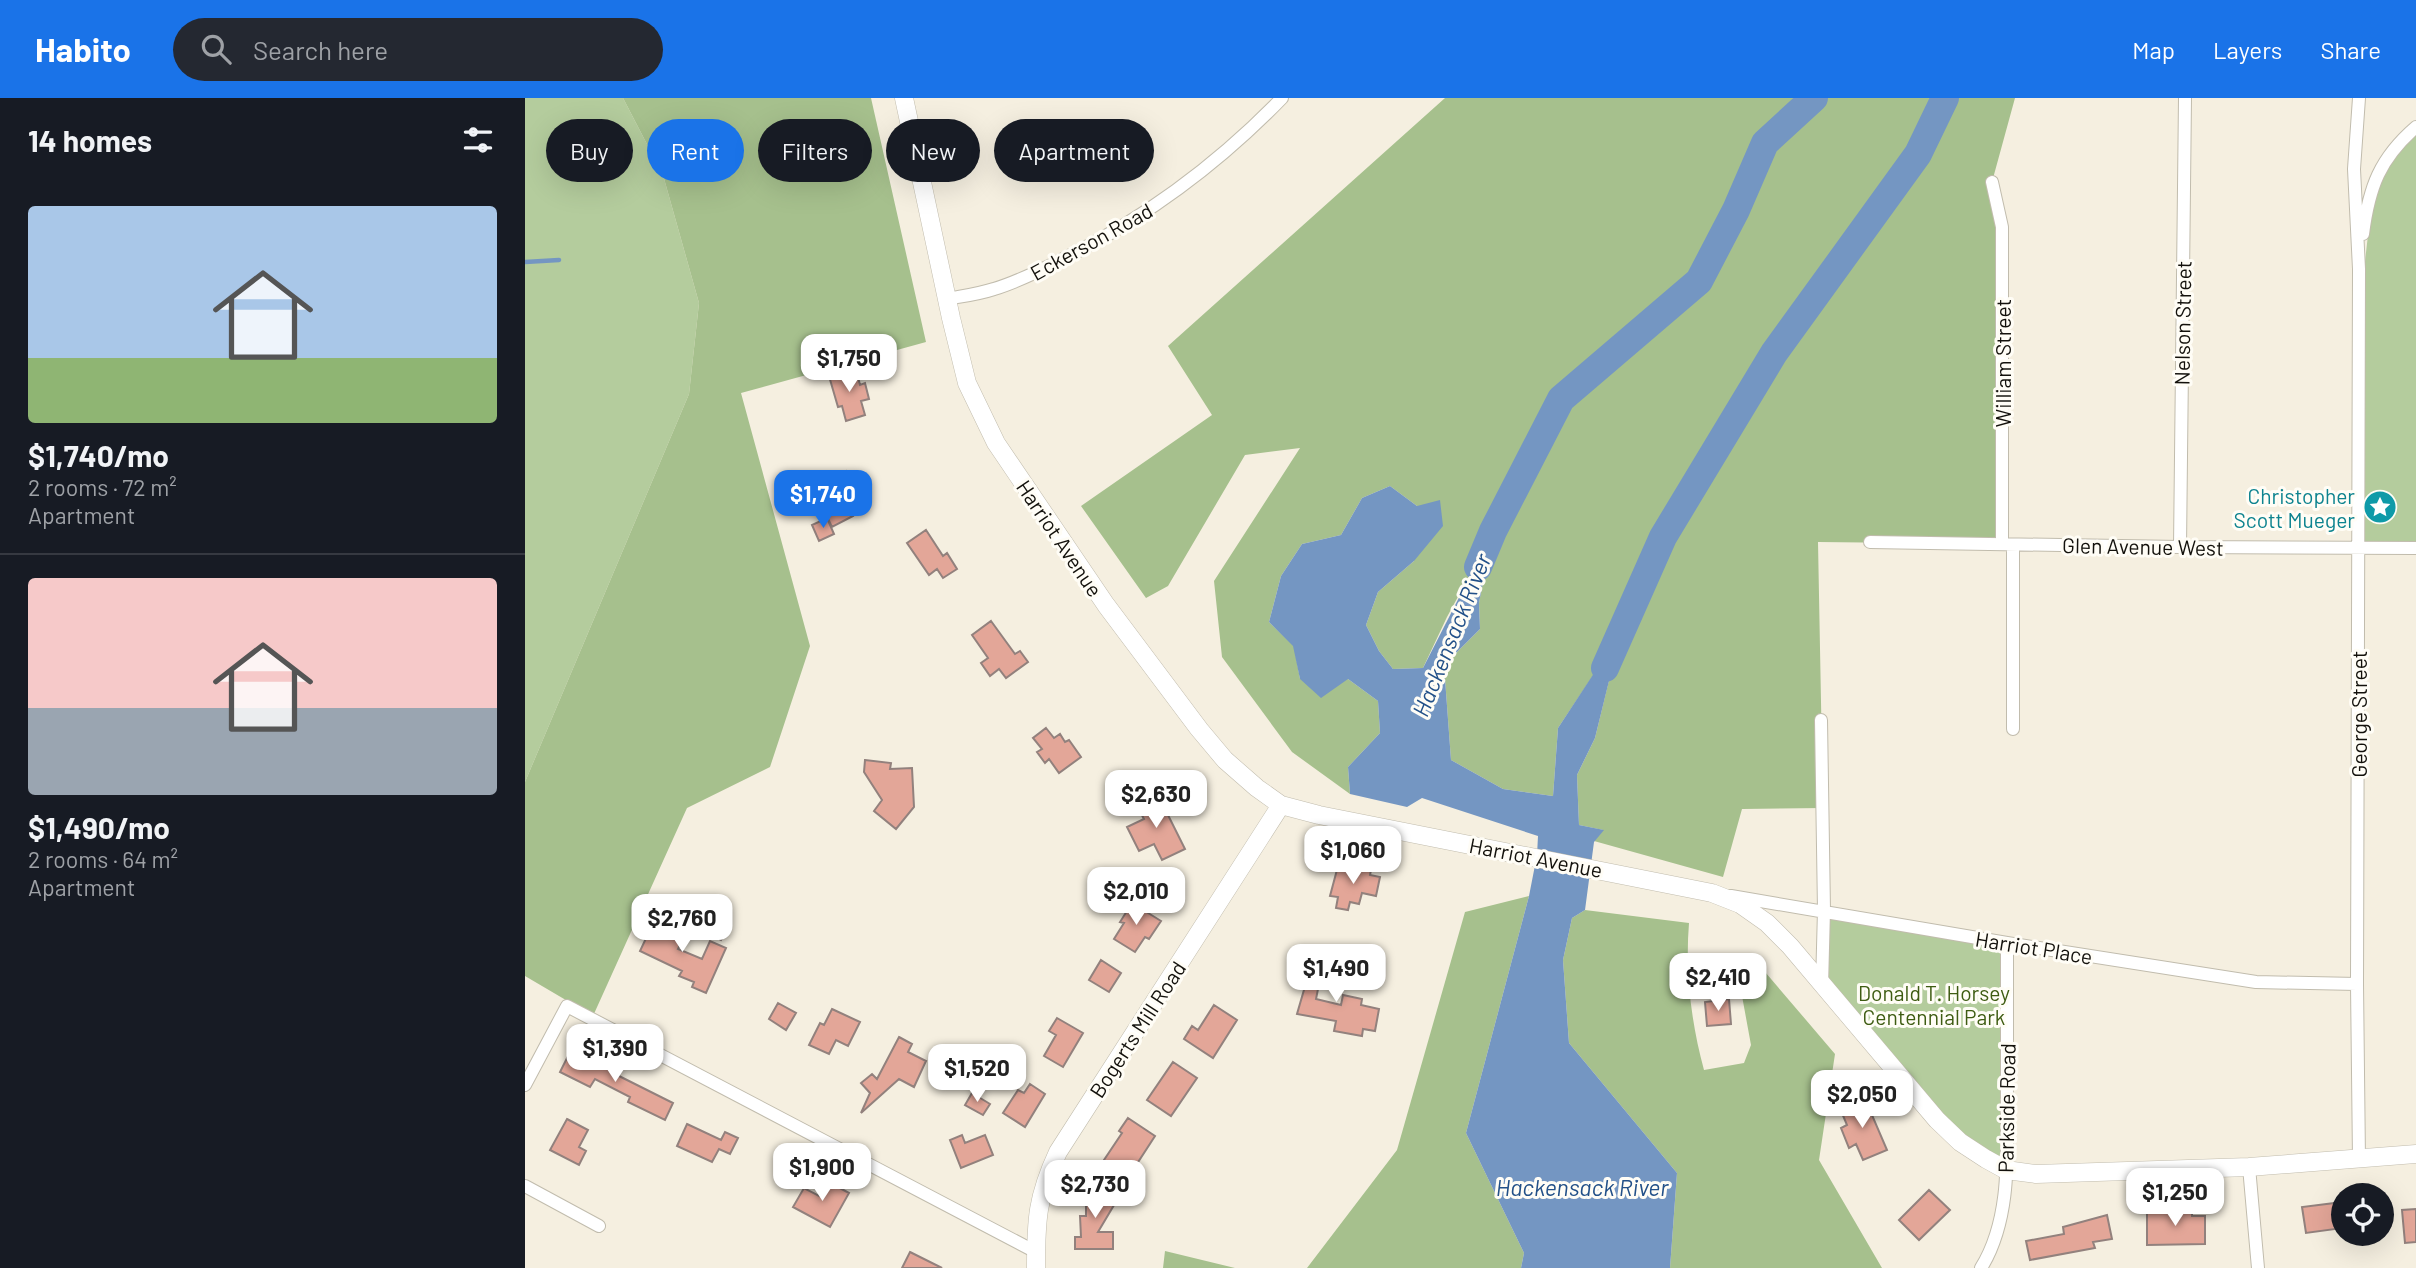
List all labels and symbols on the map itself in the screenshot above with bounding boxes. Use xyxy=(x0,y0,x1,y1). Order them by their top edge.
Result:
street label: Eckerson Road xyxy=(1025,197,1157,285)
street label: Nelson Street xyxy=(2168,260,2196,386)
street label: William Street xyxy=(1990,299,2015,427)
pin: $1,750 xyxy=(792,334,906,394)
pin: $1,740 xyxy=(766,470,880,530)
street label: Harriot Avenue xyxy=(1012,475,1108,601)
place label: Christopher Scott Mueger xyxy=(2234,483,2355,532)
place icon: Christopher Scott Mueger xyxy=(2361,488,2399,526)
street label: Glen Avenue West xyxy=(2062,532,2224,560)
water label: Hackensack River xyxy=(1406,549,1497,720)
street label: George Street xyxy=(2346,651,2371,777)
pin: $2,630 xyxy=(1099,770,1213,830)
pin: $1,060 xyxy=(1296,826,1410,886)
street label: Harriot Avenue xyxy=(1467,832,1605,882)
pin: $2,010 xyxy=(1079,868,1193,927)
pin: $2,760 xyxy=(625,894,739,954)
street label: Harriot Place xyxy=(1974,925,2094,969)
pin: $1,490 xyxy=(1279,944,1393,1004)
pin: $2,410 xyxy=(1661,954,1775,1013)
street label: Bogerts Mill Road xyxy=(1084,956,1190,1102)
park label: Donald T. Horsey Centennial Park xyxy=(1858,980,2010,1029)
pin: $1,390 xyxy=(558,1024,672,1084)
street label: Parkside Road xyxy=(1992,1043,2020,1173)
pin: $1,520 xyxy=(920,1044,1034,1104)
pin: $2,050 xyxy=(1805,1070,1919,1130)
pin: $1,900 xyxy=(765,1144,879,1203)
pin: $2,730 xyxy=(1038,1160,1152,1220)
pin: $1,250 xyxy=(2118,1168,2232,1228)
water label: Hackensack River xyxy=(1496,1173,1669,1201)

